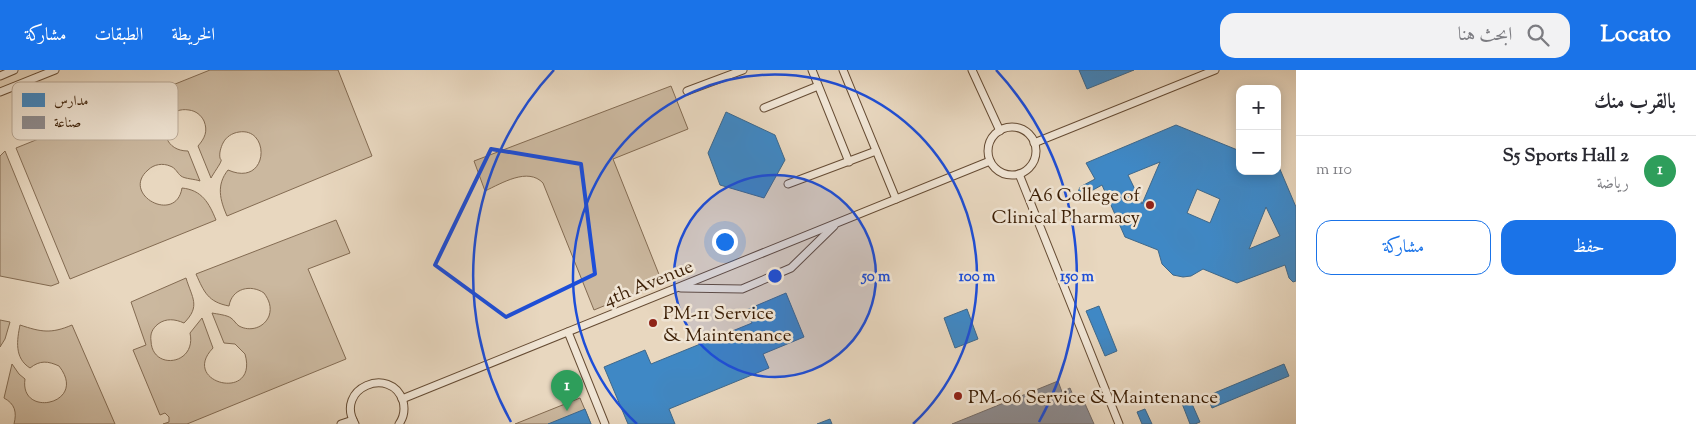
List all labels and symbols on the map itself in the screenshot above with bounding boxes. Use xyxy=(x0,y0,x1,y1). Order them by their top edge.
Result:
legend xyxy=(12,82,178,140)
text: مدارس xyxy=(54,92,89,112)
text: صناعة xyxy=(54,114,81,134)
place label: A6 College of Clinical Pharmacy xyxy=(992,183,1141,232)
marker: A6 College of Clinical Pharmacy xyxy=(1144,199,1156,211)
your location xyxy=(712,229,738,255)
street label: 4th Avenue xyxy=(600,254,698,315)
centre of rings xyxy=(766,267,784,285)
text: 50 m xyxy=(861,267,891,288)
text: 100 m xyxy=(959,267,996,288)
text: 150 m xyxy=(1060,267,1094,288)
place label: PM-11 Service & Maintenance xyxy=(663,301,792,350)
marker: PM-11 Service & Maintenance xyxy=(647,317,659,329)
pin: 1 xyxy=(551,370,583,411)
place label: PM-06 Service & Maintenance xyxy=(968,385,1218,412)
marker: PM-06 Service & Maintenance xyxy=(952,390,964,402)

